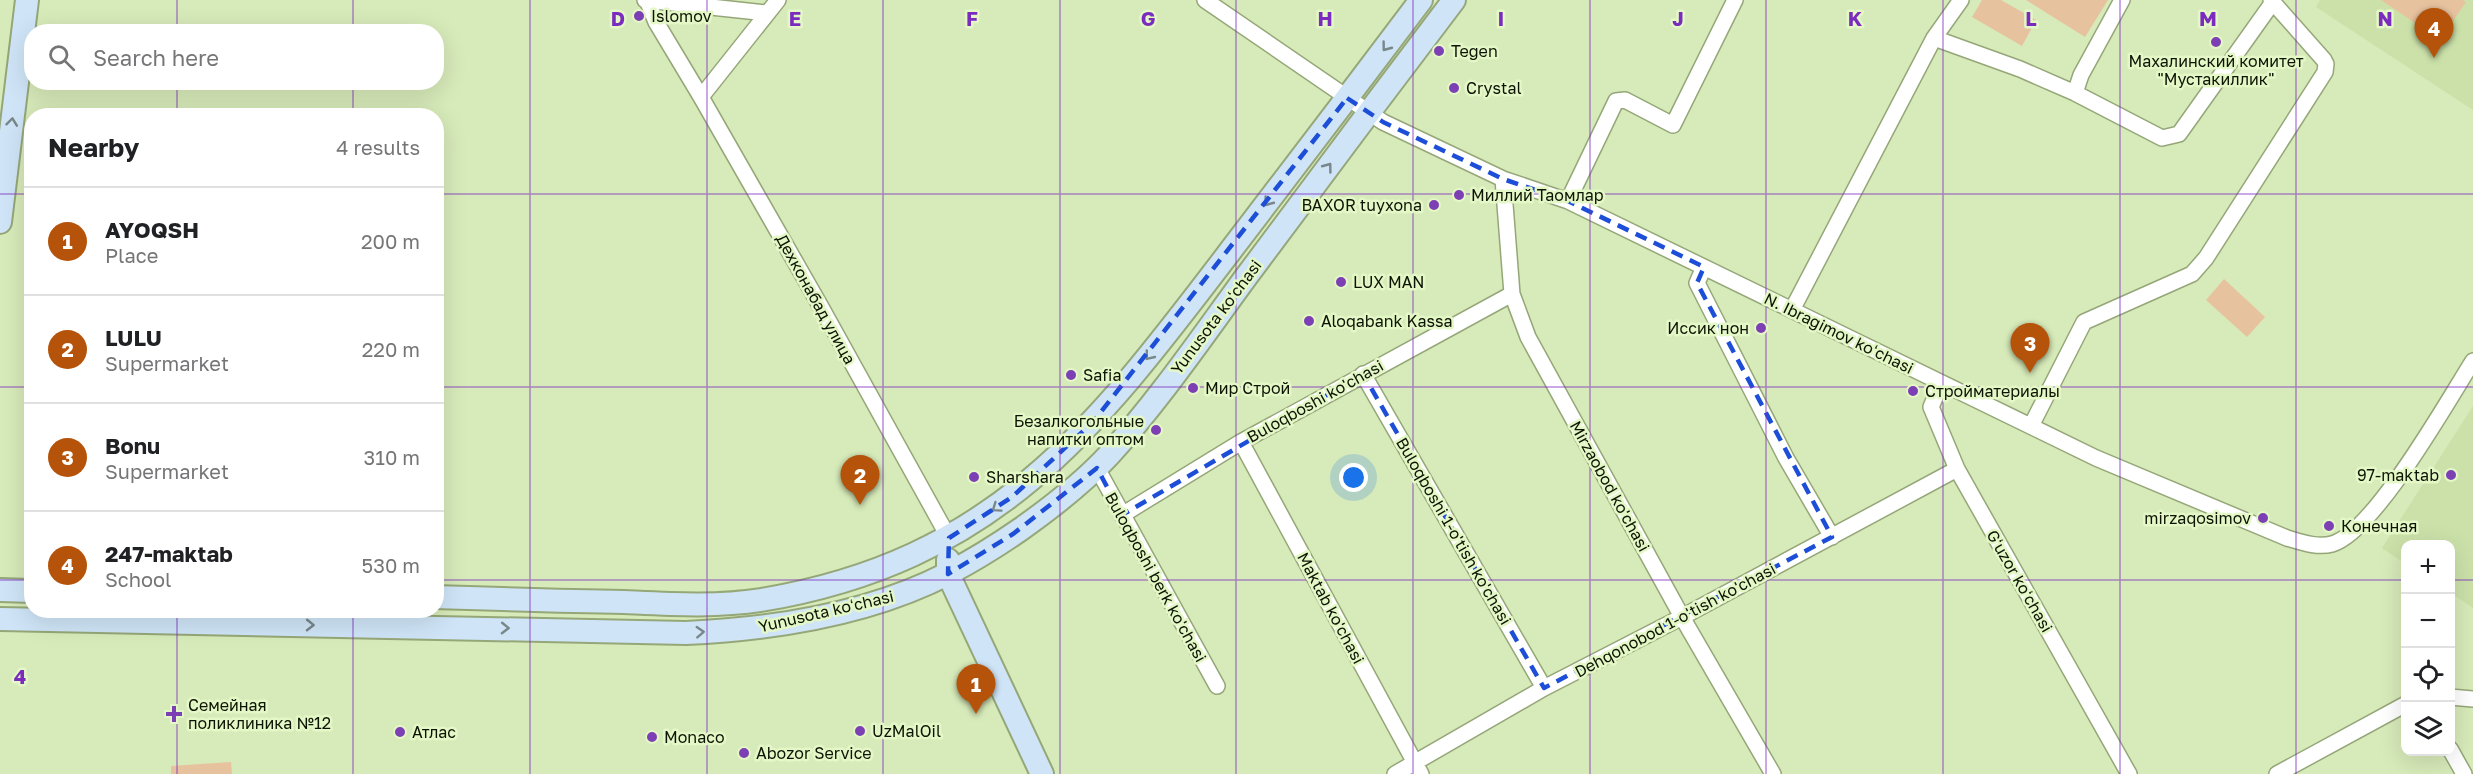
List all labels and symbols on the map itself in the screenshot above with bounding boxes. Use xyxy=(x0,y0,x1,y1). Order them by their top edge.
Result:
text: D xyxy=(611,6,625,30)
place label: Islomov xyxy=(651,6,712,26)
text: E xyxy=(789,6,801,30)
text: F xyxy=(966,6,978,30)
text: G xyxy=(1141,6,1155,30)
text: H xyxy=(1317,6,1333,30)
text: I xyxy=(1498,6,1504,30)
text: J xyxy=(1672,6,1684,30)
text: K xyxy=(1848,6,1863,30)
text: L xyxy=(2025,6,2037,30)
text: M xyxy=(2199,6,2217,30)
text: N xyxy=(2377,6,2393,30)
pin: 4 xyxy=(2414,8,2454,58)
marker: Islomov xyxy=(632,9,646,23)
marker: Махалинский комитет "Мустакиллик" xyxy=(2209,35,2223,49)
one-way arrow xyxy=(1382,40,1393,51)
place label: Tegen xyxy=(1451,41,1498,61)
marker: Tegen xyxy=(1432,44,1446,58)
place label: Махалинский комитет "Мустакиллик" xyxy=(2128,51,2304,89)
place label: Crystal xyxy=(1466,78,1522,98)
marker: Crystal xyxy=(1447,81,1461,95)
one-way arrow xyxy=(5,117,18,126)
one-way arrow xyxy=(1321,162,1332,173)
place label: Миллий Таомлар xyxy=(1471,185,1604,205)
marker: Миллий Таомлар xyxy=(1452,188,1466,202)
one-way arrow xyxy=(1264,195,1275,206)
place label: BAXOR tuyxona xyxy=(1301,195,1422,215)
marker: BAXOR tuyxona xyxy=(1427,198,1441,212)
street label: Дехконабад улица xyxy=(772,230,860,368)
street label: Yunusota koʻchasi xyxy=(1166,256,1266,378)
place label: LUX MAN xyxy=(1353,272,1425,292)
marker: LUX MAN xyxy=(1334,275,1348,289)
street label: N. Ibragimov koʻchasi xyxy=(1761,288,1917,378)
place label: Aloqabank Kassa xyxy=(1321,311,1453,331)
marker: Aloqabank Kassa xyxy=(1302,314,1316,328)
place label: Иссик нон xyxy=(1667,318,1749,338)
marker: Иссик нон xyxy=(1754,321,1768,335)
pin: 3 xyxy=(2010,324,2050,373)
one-way arrow xyxy=(1145,350,1156,361)
street label: Buloqboshi ko'chasi xyxy=(1243,355,1387,447)
place label: Safia xyxy=(1083,365,1121,385)
marker: Safia xyxy=(1064,368,1078,382)
place label: Мир Строй xyxy=(1205,378,1290,398)
marker: Мир Строй xyxy=(1186,381,1200,395)
place label: Стройматериалы xyxy=(1925,381,2060,401)
marker: Стройматериалы xyxy=(1906,384,1920,398)
place label: Безалкогольные напитки оптом xyxy=(1014,411,1144,449)
street label: Mirzaobod ko'chasi xyxy=(1566,417,1654,555)
marker: Безалкогольные напитки оптом xyxy=(1149,423,1163,437)
street label: Buloqboshi 1-o'tish ko'chasi xyxy=(1392,434,1516,628)
pin: 2 xyxy=(840,456,880,505)
your location xyxy=(1339,463,1368,492)
place label: 97-maktab xyxy=(2357,465,2439,485)
place label: Sharshara xyxy=(986,467,1064,487)
marker: 97-maktab xyxy=(2444,468,2458,482)
marker: Sharshara xyxy=(967,470,981,484)
street label: Buloqboshi berk ko'chasi xyxy=(1101,489,1211,665)
one-way arrow xyxy=(992,501,1003,512)
place label: mirzaqosimov xyxy=(2144,508,2251,528)
marker: mirzaqosimov xyxy=(2256,511,2270,525)
place label: Конечная xyxy=(2341,516,2417,536)
marker: Конечная xyxy=(2322,519,2336,533)
street label: Gʻuzor koʻchasi xyxy=(1983,526,2057,636)
street label: Maktab ko'chasi xyxy=(1293,549,1369,667)
street label: Dehqonobod 1-o'tish ko'chasi xyxy=(1571,558,1779,682)
street label: Yunusota koʻchasi xyxy=(756,586,896,636)
one-way arrow xyxy=(306,618,315,631)
one-way arrow xyxy=(501,622,510,634)
one-way arrow xyxy=(696,626,705,639)
text: 4 xyxy=(14,664,26,688)
pin: 1 xyxy=(956,664,996,714)
place label: Семейная поликлиника №12 xyxy=(188,695,331,733)
marker: Семейная поликлиника №12 xyxy=(165,705,183,723)
place label: UzMalOil xyxy=(872,721,941,741)
place label: Атлас xyxy=(412,722,456,742)
marker: UzMalOil xyxy=(853,724,867,738)
marker: Атлас xyxy=(393,725,407,739)
place label: Monaco xyxy=(664,727,725,747)
marker: Monaco xyxy=(645,730,659,744)
place label: Abozor Service xyxy=(756,743,872,763)
marker: Abozor Service xyxy=(737,746,751,760)

